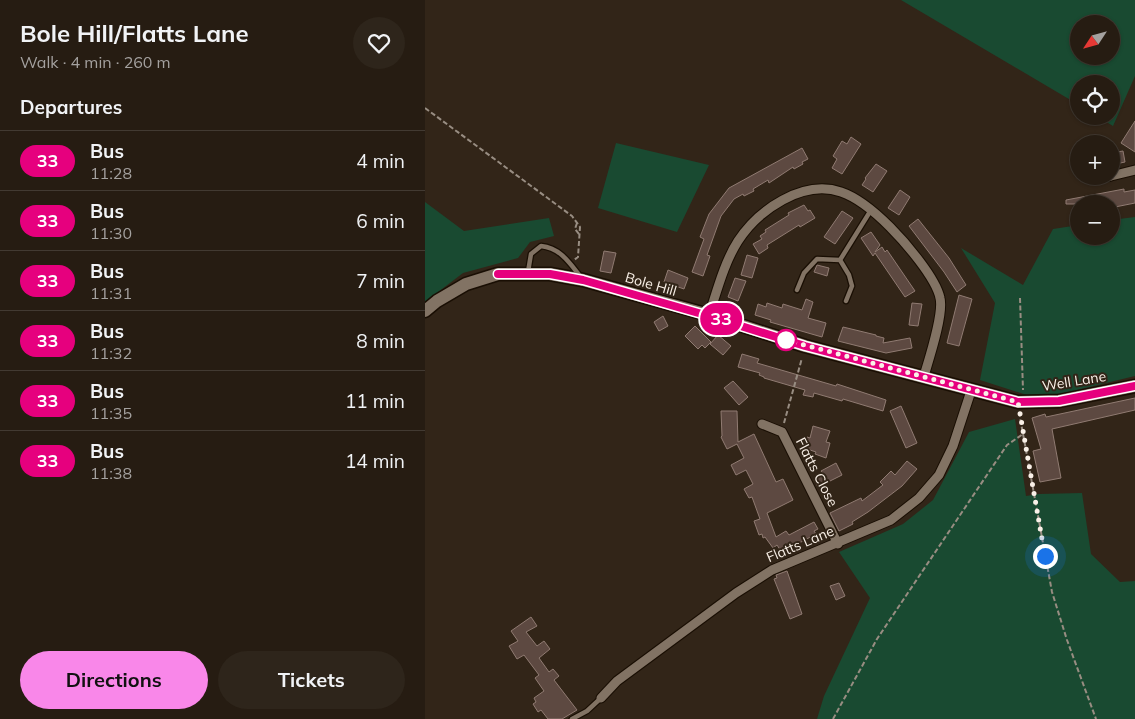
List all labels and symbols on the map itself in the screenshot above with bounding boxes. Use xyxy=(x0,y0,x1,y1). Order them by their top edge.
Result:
north arrow xyxy=(1070,15,1120,65)
street label: Bole Hill xyxy=(623,268,679,300)
line badge: 33 xyxy=(699,303,743,335)
unlabelled marker xyxy=(775,329,797,351)
street label: Well Lane xyxy=(1041,367,1107,395)
street label: Flatts Close xyxy=(792,434,842,510)
street label: Flatts Lane xyxy=(763,522,837,566)
your location xyxy=(1033,544,1058,569)

